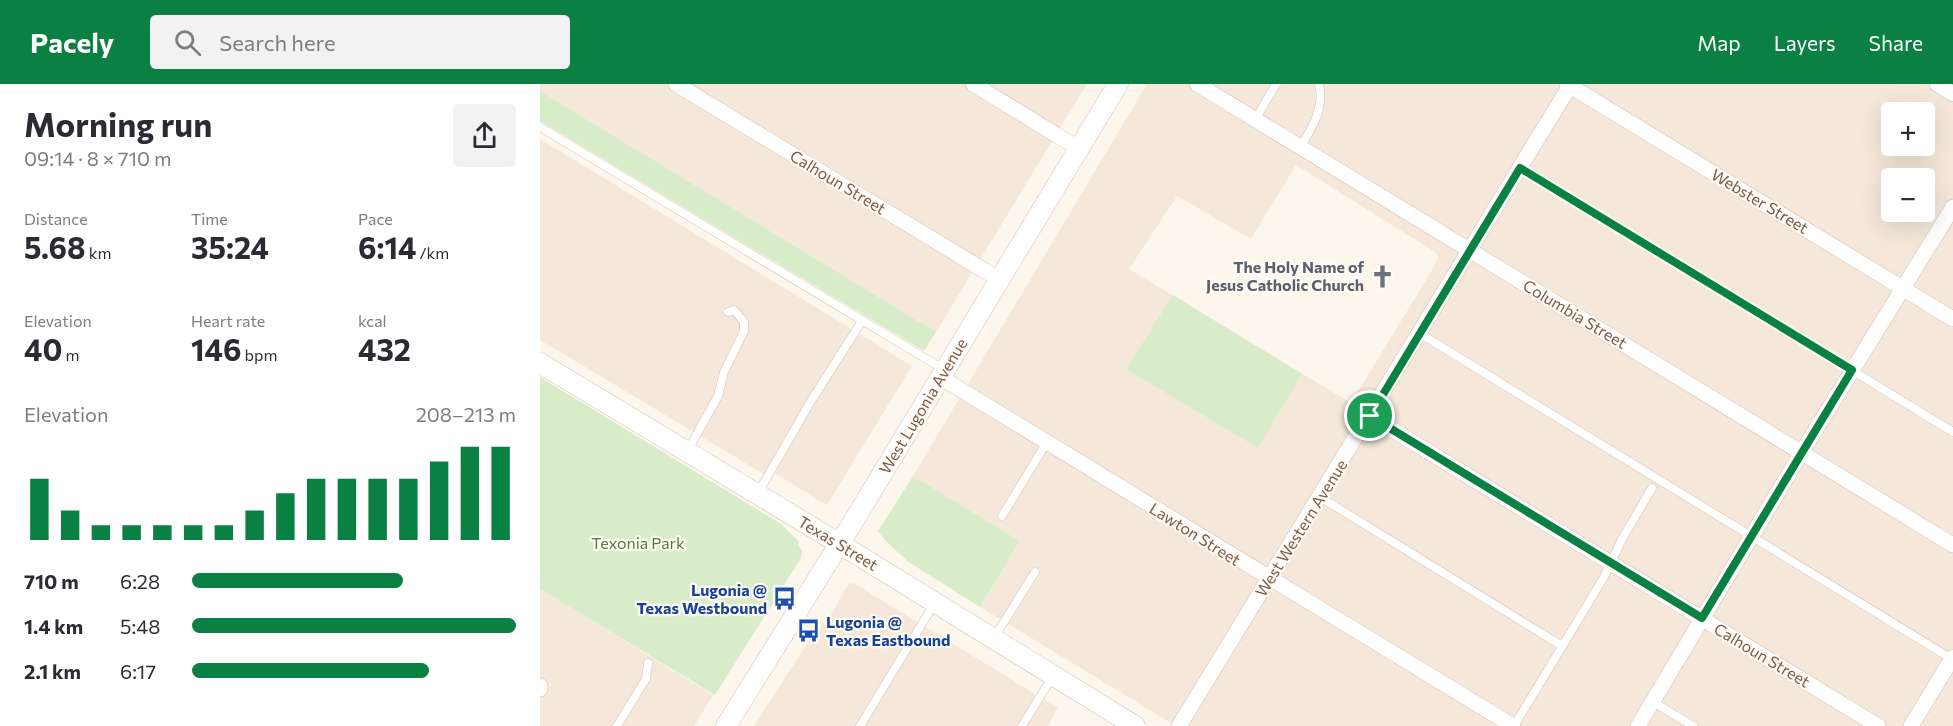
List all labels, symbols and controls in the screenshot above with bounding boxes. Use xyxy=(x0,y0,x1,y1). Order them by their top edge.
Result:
search box xyxy=(150,15,570,69)
text: Pacely xyxy=(30,25,114,59)
icon: search xyxy=(171,26,204,59)
text: Search here xyxy=(219,29,336,56)
text: Map xyxy=(1697,30,1741,55)
text: Layers xyxy=(1774,30,1836,55)
text: Share xyxy=(1869,30,1923,55)
map controls xyxy=(1881,102,1935,222)
button: + xyxy=(1881,102,1935,156)
text: Morning run xyxy=(24,103,212,144)
button: share xyxy=(453,104,516,167)
street label: Calhoun Street xyxy=(787,145,890,218)
text: 09:14 · 8 × 710 m xyxy=(24,146,171,170)
street label: Webster Street xyxy=(1708,164,1813,237)
button: − xyxy=(1881,168,1935,222)
text: Distance xyxy=(24,209,88,228)
text: Time xyxy=(191,209,228,228)
text: Pace xyxy=(358,209,393,228)
text: 5.68 xyxy=(24,228,86,265)
text: 35:24 xyxy=(191,228,269,265)
text: 6:14 xyxy=(358,228,416,265)
text: km xyxy=(86,243,111,262)
text: /km xyxy=(416,243,449,262)
place label: The Holy Name of Jesus Catholic Church xyxy=(1206,257,1364,294)
church icon: The Holy Name of Jesus Catholic Church xyxy=(1369,263,1395,289)
street label: Columbia Street xyxy=(1520,275,1631,352)
text: Elevation xyxy=(24,311,92,330)
text: Heart rate xyxy=(191,311,265,330)
text: kcal xyxy=(358,311,387,330)
text: 40 xyxy=(24,330,62,367)
text: 146 xyxy=(191,330,242,367)
text: 432 xyxy=(358,330,411,367)
street label: West Lugonia Avenue xyxy=(875,335,971,477)
text: m xyxy=(62,345,79,364)
text: bpm xyxy=(242,345,277,364)
pin xyxy=(1344,390,1395,441)
icon: arrive xyxy=(1353,399,1386,432)
text: Elevation xyxy=(24,402,109,426)
text: 208–213 m xyxy=(416,402,516,426)
street label: West Western Avenue xyxy=(1251,456,1351,600)
street label: Lawton Street xyxy=(1146,498,1245,569)
street label: Texas Street xyxy=(795,511,882,574)
park label: Texonia Park xyxy=(591,533,685,552)
text: 710 m xyxy=(24,569,79,593)
text: 6:28 xyxy=(120,569,160,593)
place label: Lugonia @ Texas Westbound xyxy=(636,580,767,617)
bus stop icon: Lugonia @ Texas Westbound xyxy=(772,586,798,612)
place label: Lugonia @ Texas Eastbound xyxy=(826,612,950,649)
text: 1.4 km xyxy=(24,614,83,638)
text: 5:48 xyxy=(120,614,160,638)
bus stop icon: Lugonia @ Texas Eastbound xyxy=(795,618,821,644)
street label: Calhoun Street xyxy=(1711,618,1814,691)
text: 2.1 km xyxy=(24,659,81,683)
text: 6:17 xyxy=(120,659,156,683)

